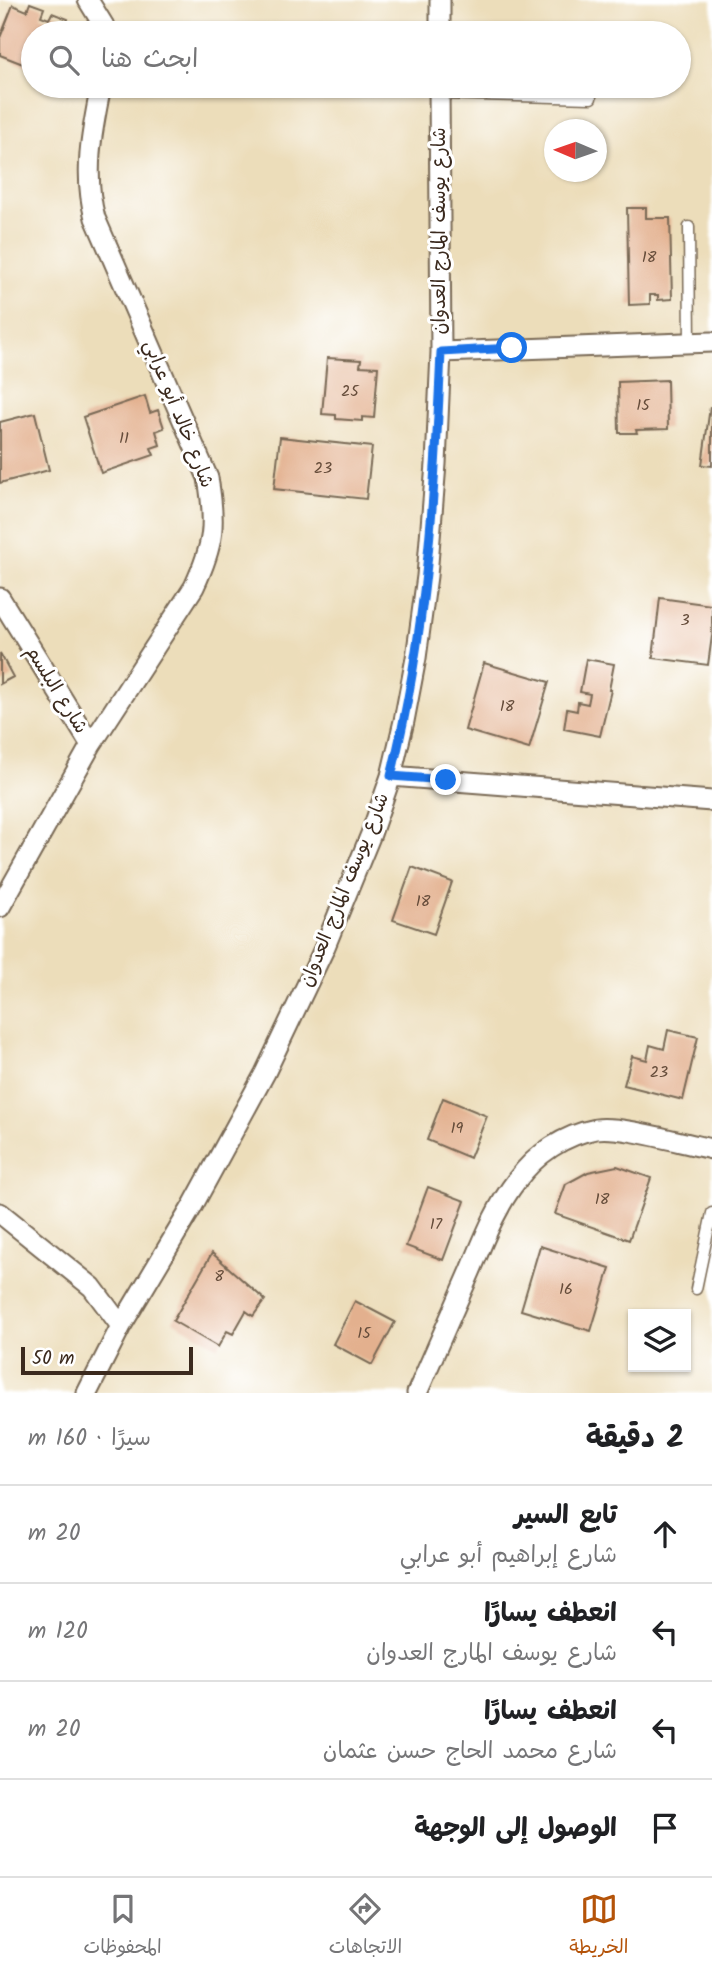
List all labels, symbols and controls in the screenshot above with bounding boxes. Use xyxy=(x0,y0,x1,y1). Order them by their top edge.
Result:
search box xyxy=(21,21,691,98)
text: ابحث هنا xyxy=(101,39,198,81)
icon: search xyxy=(45,41,83,79)
north arrow xyxy=(544,119,607,182)
street label: شارع يوسف المارج العدوان xyxy=(425,127,455,335)
house number: 18 xyxy=(642,245,657,270)
route start xyxy=(496,332,527,363)
street label: شارع خالد أبو عرابي xyxy=(135,335,221,493)
house number: 25 xyxy=(341,379,360,404)
house number: 15 xyxy=(636,393,651,418)
house number: 11 xyxy=(119,426,129,451)
house number: 23 xyxy=(314,456,332,481)
house number: 3 xyxy=(680,608,690,633)
street label: شارع البلسم xyxy=(17,640,95,740)
house number: 18 xyxy=(500,694,515,719)
route end xyxy=(430,764,461,795)
street label: شارع يوسف المارج العدوان xyxy=(292,788,398,992)
house number: 18 xyxy=(416,889,431,914)
house number: 23 xyxy=(650,1060,668,1085)
house number: 19 xyxy=(451,1116,464,1141)
house number: 18 xyxy=(595,1187,610,1212)
house number: 17 xyxy=(430,1212,443,1237)
house number: 8 xyxy=(214,1264,224,1289)
house number: 16 xyxy=(559,1277,573,1302)
map controls xyxy=(628,1309,691,1372)
button: layers xyxy=(628,1309,691,1372)
house number: 15 xyxy=(357,1321,372,1346)
scale bar xyxy=(21,1344,192,1376)
text: 50 m xyxy=(32,1344,74,1374)
text: 2 دقيقة xyxy=(586,1415,684,1463)
text: سيرًا · 160 m xyxy=(28,1421,151,1457)
text: تابع السير xyxy=(514,1495,617,1537)
icon: ahead xyxy=(646,1515,684,1553)
text: 20 m xyxy=(28,1516,80,1552)
text: شارع إبراهيم أبو عرابي xyxy=(400,1538,617,1574)
text: انعطف يسارًا xyxy=(484,1593,617,1635)
icon: left xyxy=(646,1613,684,1651)
text: 120 m xyxy=(28,1614,88,1650)
text: شارع يوسف المارج العدوان xyxy=(366,1636,617,1672)
text: انعطف يسارًا xyxy=(484,1691,617,1733)
icon: left xyxy=(646,1711,684,1749)
text: 20 m xyxy=(28,1712,80,1748)
text: شارع محمد الحاج حسن عثمان xyxy=(323,1734,617,1770)
text: الوصول إلى الوجهة xyxy=(414,1808,617,1850)
icon: arrive xyxy=(646,1809,684,1847)
tab: المحفوظات xyxy=(84,1890,162,1963)
tab: الاتجاهات xyxy=(329,1890,402,1963)
tab: الخريطة xyxy=(569,1890,628,1963)

